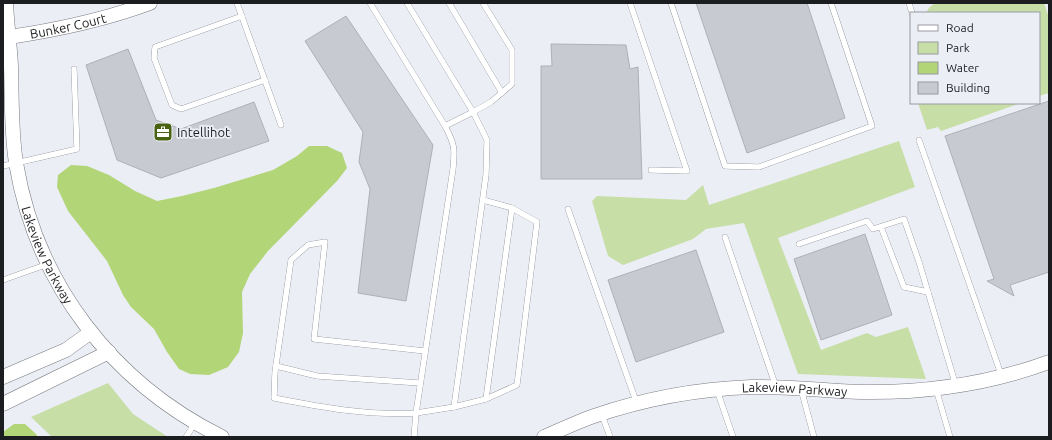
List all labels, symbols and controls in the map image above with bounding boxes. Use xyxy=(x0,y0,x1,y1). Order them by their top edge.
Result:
street label: Bunker Court xyxy=(29,10,108,41)
legend xyxy=(910,12,1040,104)
text: Road xyxy=(946,21,974,34)
text: Park xyxy=(946,41,970,54)
text: Water xyxy=(946,61,979,74)
text: Building xyxy=(946,81,990,94)
office icon: Intellihot xyxy=(152,121,174,143)
place label: Intellihot xyxy=(177,125,230,139)
street label: Lakeview Parkway xyxy=(19,205,76,306)
street label: Lakeview Parkway xyxy=(741,380,848,398)

